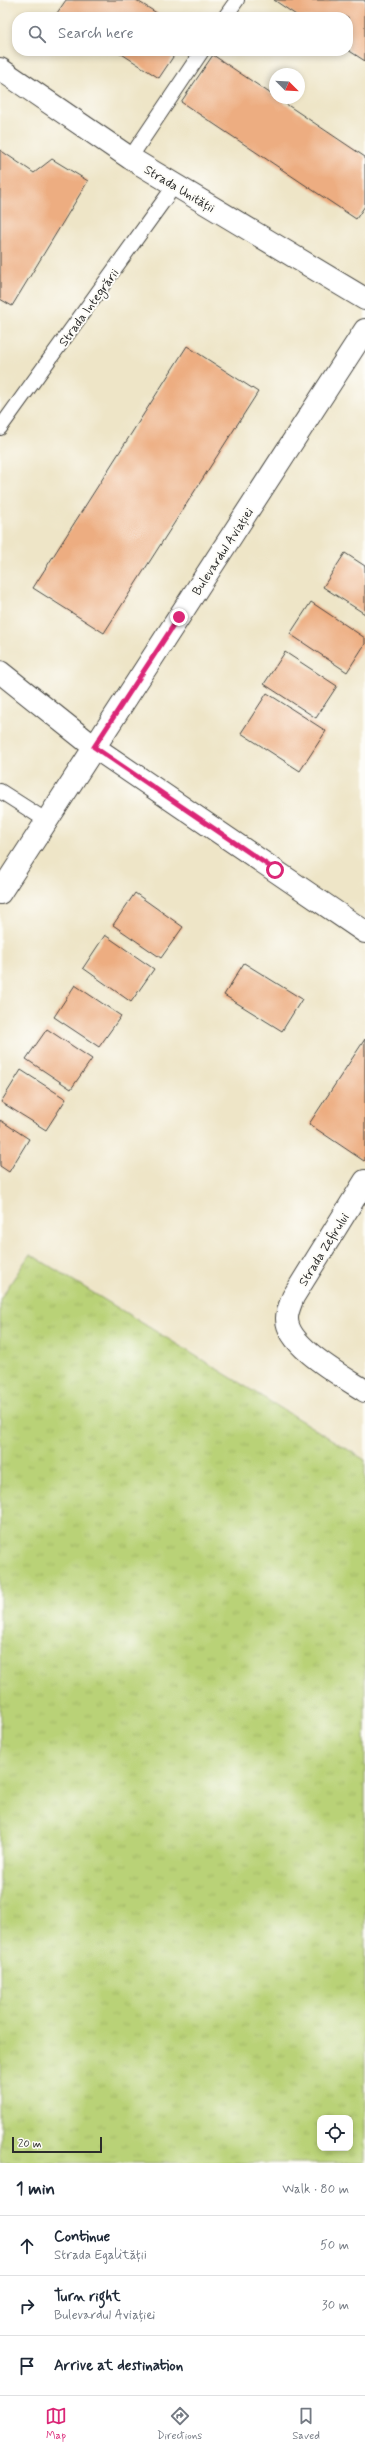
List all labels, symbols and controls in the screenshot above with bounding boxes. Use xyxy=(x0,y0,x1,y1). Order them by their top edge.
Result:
search box xyxy=(12,12,353,56)
icon: search xyxy=(26,23,48,45)
text: Search here xyxy=(58,24,134,44)
north arrow xyxy=(269,68,305,104)
street label: Strada Unității xyxy=(141,161,218,217)
street label: Strada Integrării xyxy=(55,266,124,351)
street label: Bulevardul Aviației xyxy=(189,505,258,599)
route end xyxy=(170,608,188,626)
route start xyxy=(266,861,284,879)
street label: Strada Zefirului xyxy=(295,1210,354,1290)
map controls xyxy=(317,2115,353,2151)
button: locate xyxy=(317,2115,353,2151)
scale bar xyxy=(12,2135,102,2154)
text: 20 m xyxy=(18,2137,41,2151)
text: 1 min xyxy=(16,2178,55,2200)
text: Walk · 80 m xyxy=(282,2181,349,2198)
text: Continue xyxy=(54,2227,110,2247)
icon: ahead xyxy=(16,2235,38,2257)
text: 50 m xyxy=(320,2237,349,2254)
text: Strada Egalității xyxy=(54,2247,147,2264)
text: Turn right xyxy=(54,2287,121,2307)
icon: right xyxy=(16,2295,38,2317)
text: 30 m xyxy=(322,2297,349,2314)
text: Bulevardul Aviației xyxy=(54,2307,155,2324)
icon: arrive xyxy=(16,2355,38,2377)
text: Arrive at destination xyxy=(54,2356,183,2376)
tab: Map xyxy=(45,2405,67,2443)
tab: Directions xyxy=(157,2405,202,2443)
tab: Saved xyxy=(292,2405,320,2443)

